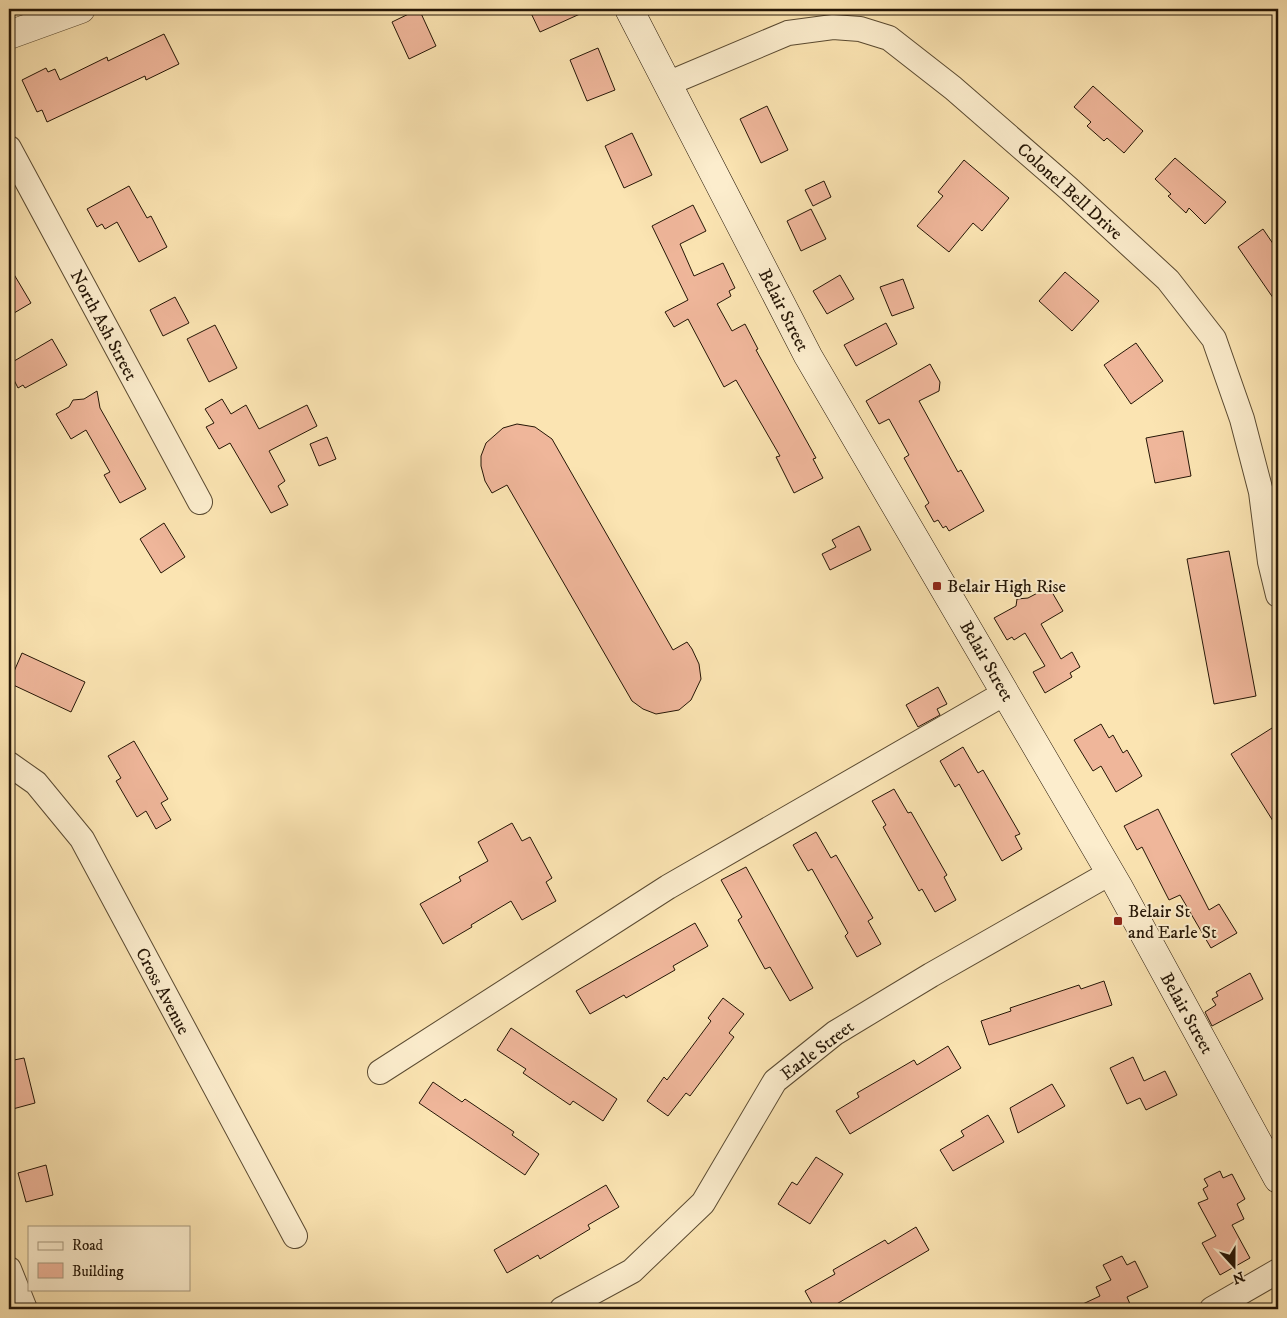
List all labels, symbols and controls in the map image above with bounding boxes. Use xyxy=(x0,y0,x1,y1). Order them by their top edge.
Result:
street label: Colonel Bell Drive xyxy=(1012,139,1127,245)
street label: North Ash Street xyxy=(65,266,142,385)
street label: Belair Street xyxy=(753,266,813,356)
place label: Belair High Rise xyxy=(947,576,1066,598)
marker: Belair High Rise xyxy=(931,580,943,592)
street label: Belair Street xyxy=(954,617,1018,706)
place label: Belair St and Earle St xyxy=(1128,901,1217,944)
marker: Belair St and Earle St xyxy=(1112,915,1124,927)
street label: Cross Avenue xyxy=(130,944,194,1039)
street label: Belair Street xyxy=(1155,969,1218,1058)
street label: Earle Street xyxy=(777,1016,859,1086)
legend xyxy=(28,1226,190,1290)
text: Road xyxy=(72,1236,104,1255)
north arrow xyxy=(1210,1240,1260,1290)
text: Building xyxy=(72,1262,124,1281)
text: N xyxy=(1229,1267,1247,1288)

